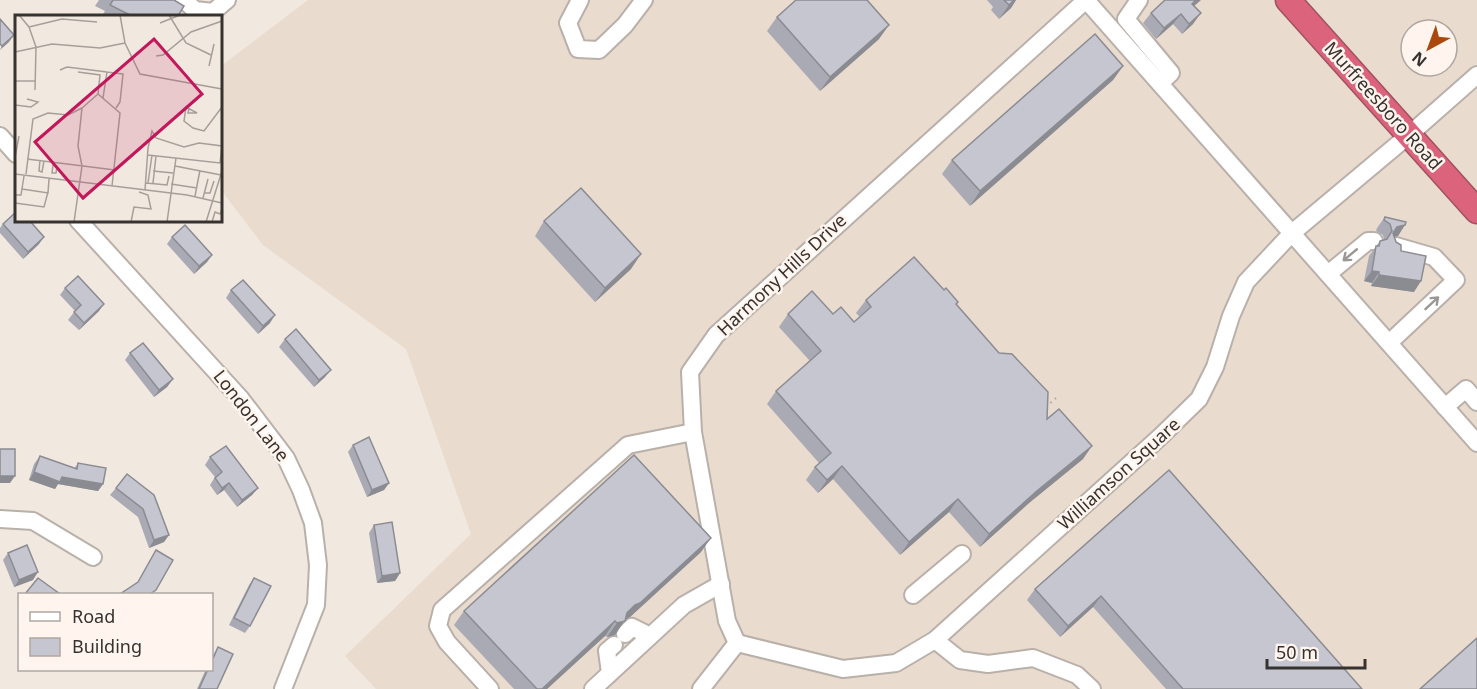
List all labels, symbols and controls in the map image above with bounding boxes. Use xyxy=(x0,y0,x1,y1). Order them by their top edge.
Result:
inset map xyxy=(15,15,222,222)
north arrow xyxy=(1399,18,1459,78)
street label: Murfreesboro Road xyxy=(1320,36,1448,175)
text: N xyxy=(1407,47,1431,72)
street label: Harmony Hills Drive xyxy=(711,208,851,341)
one-way arrow xyxy=(1342,249,1358,262)
one-way arrow xyxy=(1424,296,1439,310)
street label: London Lane xyxy=(208,365,295,466)
street label: Williamson Square xyxy=(1052,412,1185,535)
legend xyxy=(18,593,213,671)
text: Road xyxy=(72,604,115,628)
scale bar xyxy=(1267,632,1364,670)
text: Building xyxy=(72,634,142,658)
text: 50 m xyxy=(1276,640,1318,664)

